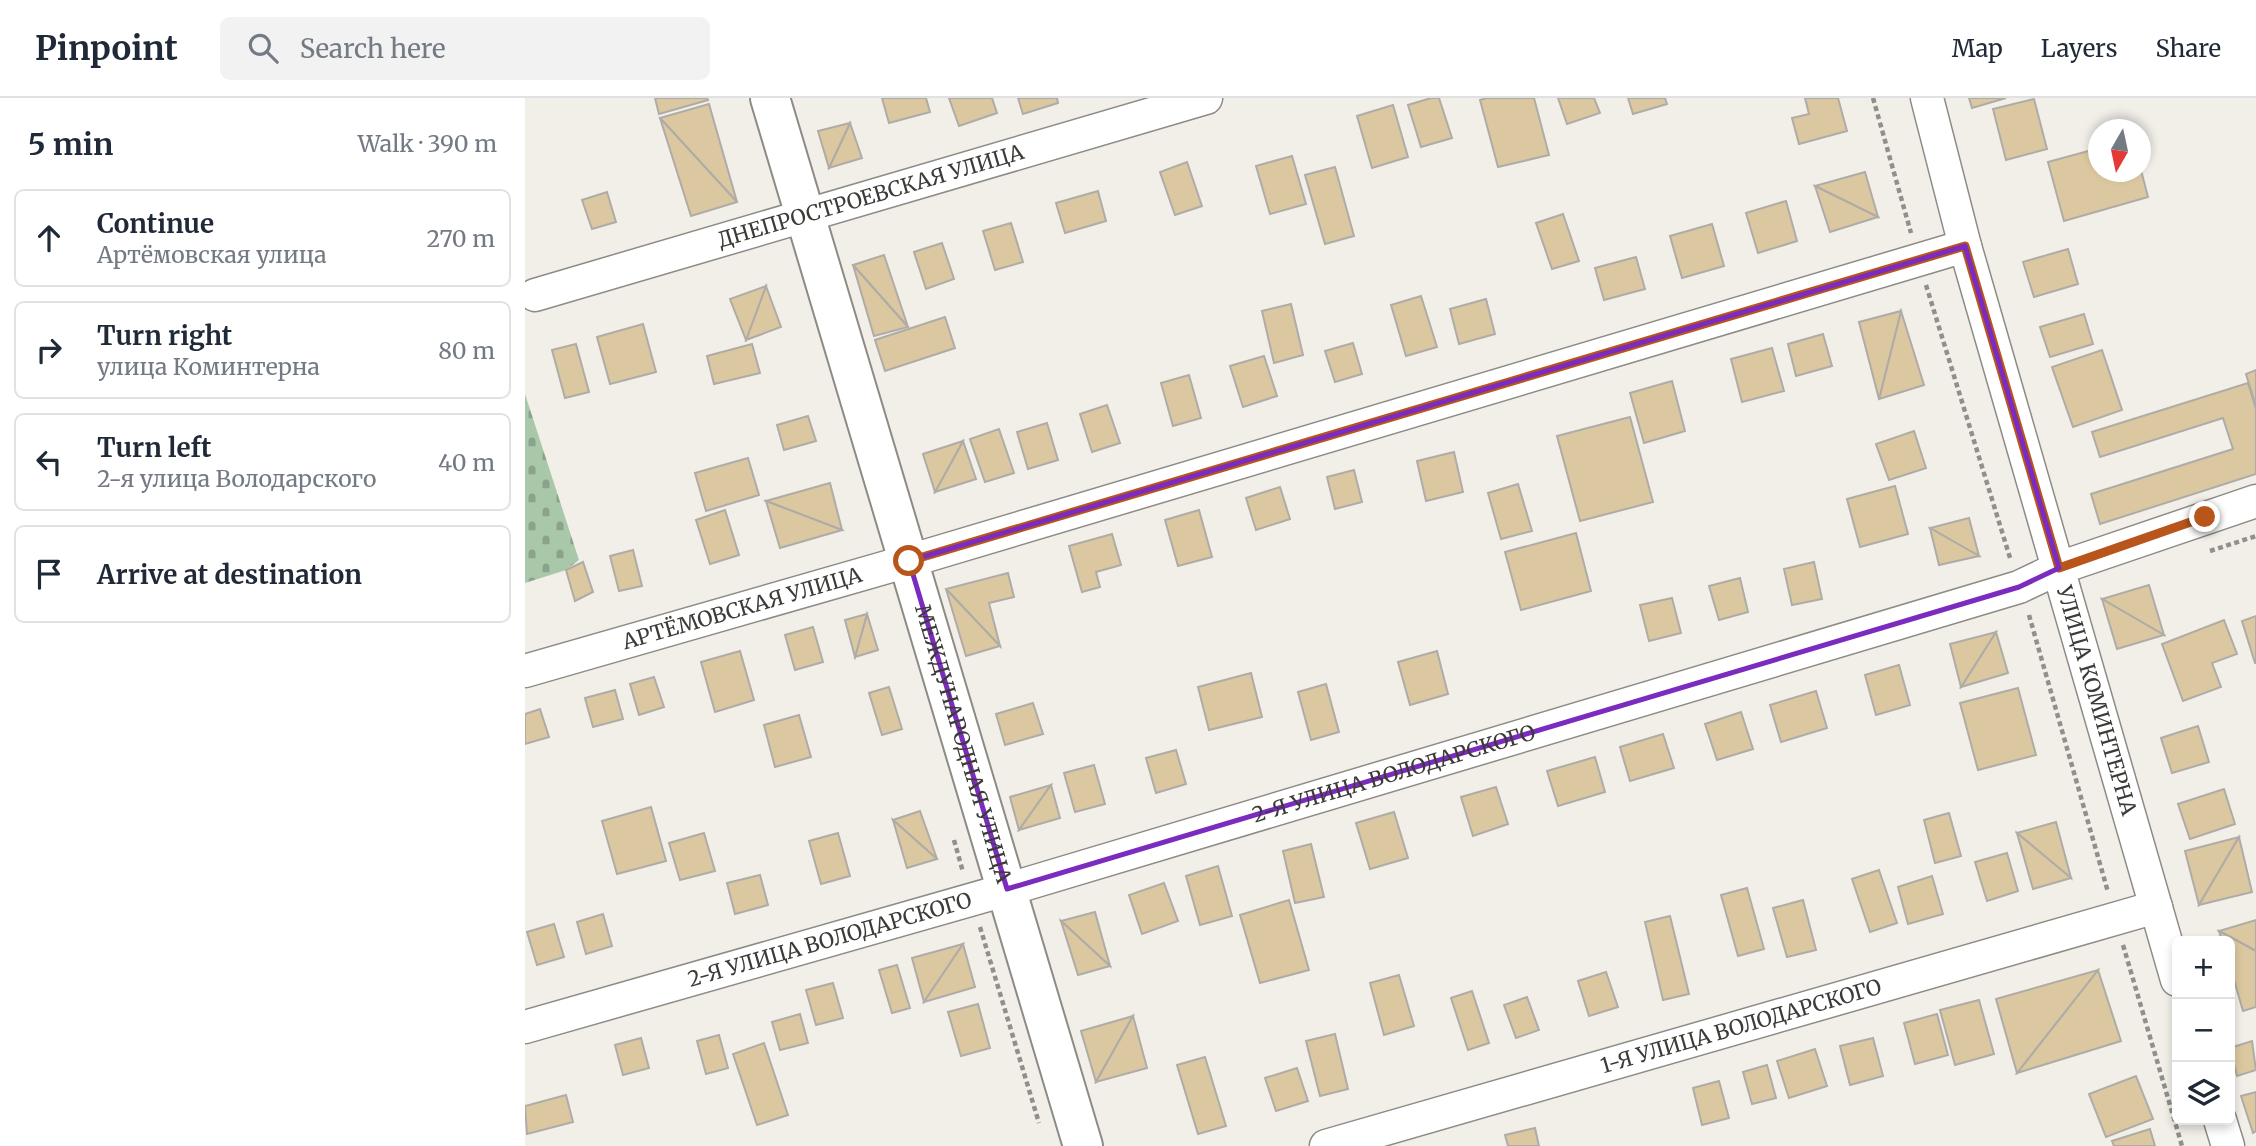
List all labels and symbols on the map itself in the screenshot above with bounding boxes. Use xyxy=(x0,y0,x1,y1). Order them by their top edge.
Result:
north arrow xyxy=(2088,119,2151,182)
street label: ДНЕПРОСТРОЕВСКАЯ УЛИЦА xyxy=(715,138,1027,254)
route end xyxy=(2189,501,2220,532)
route start xyxy=(893,545,924,576)
street label: АРТЁМОВСКАЯ УЛИЦА xyxy=(618,561,865,656)
street label: УЛИЦА КОМИНТЕРНА xyxy=(2051,582,2143,819)
street label: МЕЖДУНАРОДНАЯ УЛИЦА xyxy=(909,601,1018,886)
street label: 2-Я УЛИЦА ВОЛОДАРСКОГО xyxy=(1249,718,1538,829)
street label: 2-Я УЛИЦА ВОЛОДАРСКОГО xyxy=(685,886,975,993)
street label: 1-Я УЛИЦА ВОЛОДАРСКОГО xyxy=(1598,973,1884,1079)

